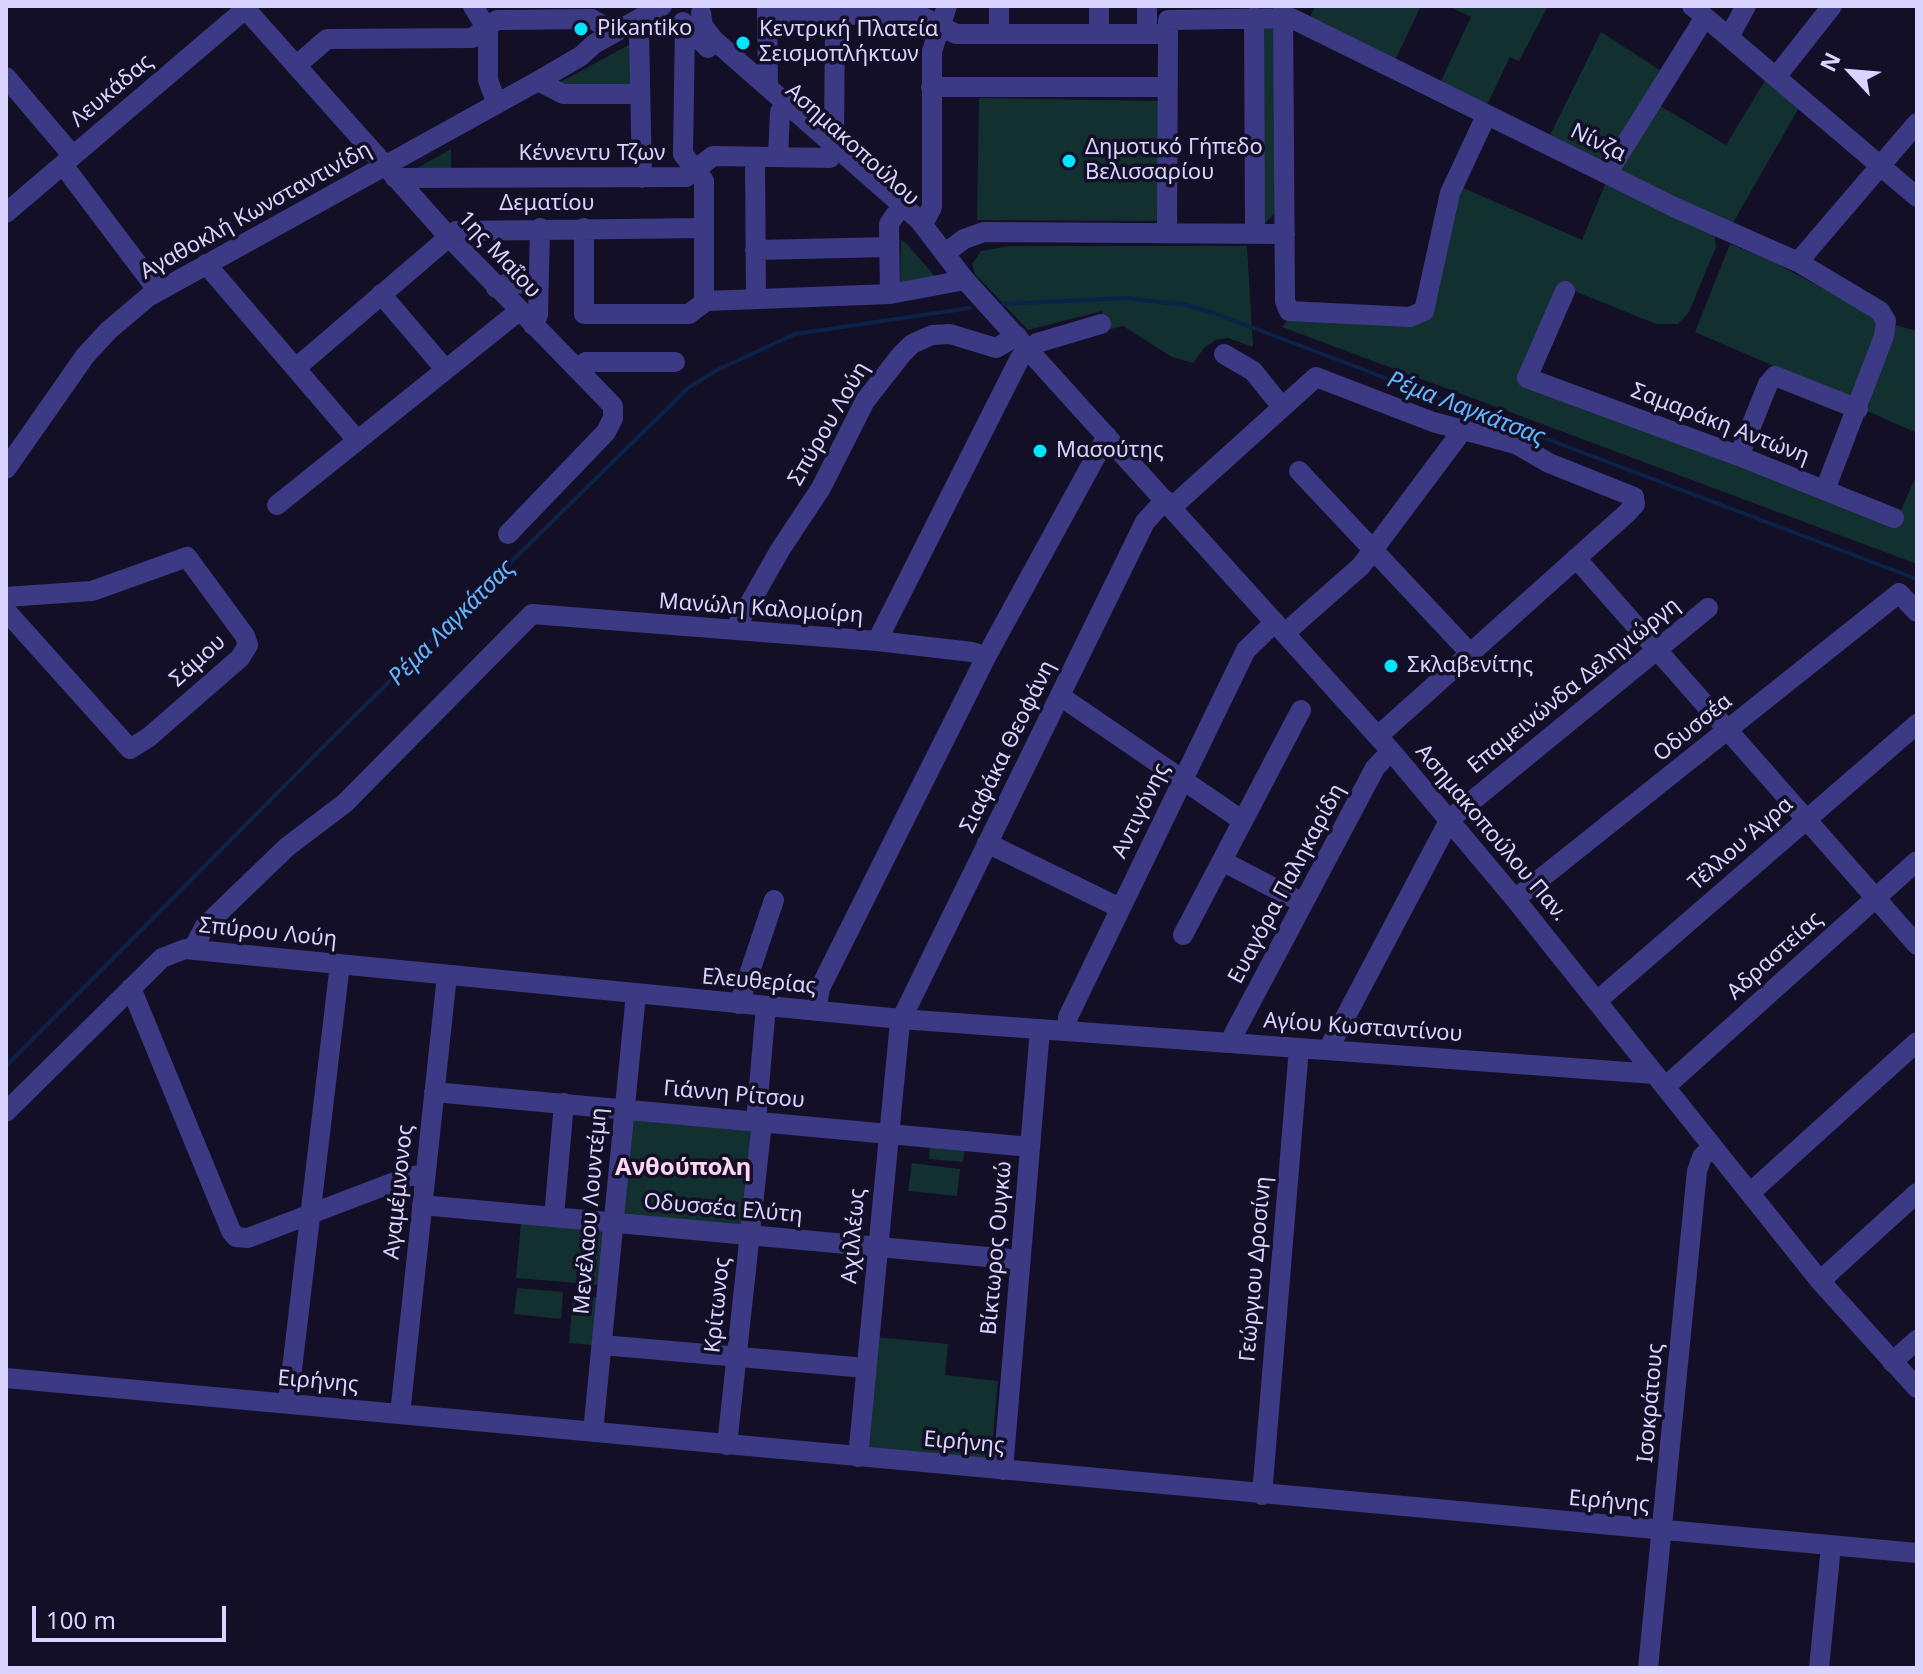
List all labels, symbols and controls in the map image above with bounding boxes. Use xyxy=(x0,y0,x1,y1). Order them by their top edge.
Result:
place label: Pikantiko xyxy=(597,16,692,42)
place label: Κεντρική Πλατεία Σεισμοπλήκτων xyxy=(759,17,938,68)
marker: Pikantiko xyxy=(572,20,590,38)
north arrow xyxy=(1811,32,1891,112)
marker: Κεντρική Πλατεία Σεισμοπλήκτων xyxy=(734,34,752,52)
text: N xyxy=(1812,47,1847,76)
street label: Λευκάδας xyxy=(65,49,159,133)
street label: Ασημακοπούλου xyxy=(780,78,924,212)
street label: Νίνζα xyxy=(1566,118,1630,168)
place label: Δημοτικό Γήπεδο Βελισσαρίου xyxy=(1085,135,1263,186)
street label: Αγαθοκλή Κωνσταντινίδη xyxy=(136,136,376,286)
street label: Κέννεντυ Τζων xyxy=(519,141,665,167)
marker: Δημοτικό Γήπεδο Βελισσαρίου xyxy=(1060,152,1078,170)
street label: Δεματίου xyxy=(499,191,595,217)
street label: 1ης Μαΐου xyxy=(452,206,546,304)
street label: Σπύρου Λούη xyxy=(783,357,875,491)
water label: Ρέμα Λαγκάτσας xyxy=(1383,366,1549,452)
street label: Σαμαράκη Αντώνη xyxy=(1627,378,1813,470)
place label: Μασούτης xyxy=(1056,438,1164,464)
marker: Μασούτης xyxy=(1031,442,1049,460)
water label: Ρέμα Λαγκάτσας xyxy=(383,554,521,692)
street label: Μανώλη Καλομοίρη xyxy=(658,589,864,629)
street label: Επαμεινώνδα Δεληγιώργη xyxy=(1463,592,1685,780)
street label: Σάμου xyxy=(165,629,231,693)
place label: Σκλαβενίτης xyxy=(1407,653,1533,679)
street label: Σιαφάκα Θεοφάνη xyxy=(955,656,1061,838)
marker: Σκλαβενίτης xyxy=(1382,657,1400,675)
street label: Οδυσσέα xyxy=(1648,688,1738,768)
street label: Ασημακοπούλου Παν. xyxy=(1409,739,1573,927)
street label: Αντιγόνης xyxy=(1107,759,1175,863)
street label: Ευαγόρα Παληκαρίδη xyxy=(1223,780,1351,988)
street label: Τέλλου Άγρα xyxy=(1683,792,1799,896)
street label: Αδραστείας xyxy=(1722,906,1828,1006)
street label: Σπύρου Λούη xyxy=(198,913,338,953)
street label: Ελευθερίας xyxy=(701,964,817,1000)
street label: Αγίου Κωσταντίνου xyxy=(1262,1008,1464,1048)
street label: Γιάννη Ρίτσου xyxy=(662,1076,806,1114)
street label: Μενέλαου Λουντέμη xyxy=(569,1107,613,1315)
street label: Αγαμέμνονoς xyxy=(379,1123,419,1261)
district label: Ανθούπολη xyxy=(615,1154,751,1182)
street label: Βίκτωρος Ουγκώ xyxy=(976,1160,1018,1336)
street label: Γεώργιου Δροσίνη xyxy=(1235,1175,1277,1363)
street label: Αχιλλέως xyxy=(837,1187,871,1285)
street label: Οδυσσέα Ελύτη xyxy=(642,1189,804,1229)
street label: Κρίτωνος xyxy=(700,1256,736,1354)
street label: Ισοκράτους xyxy=(1633,1342,1669,1464)
street label: Ειρήνης xyxy=(276,1365,360,1399)
street label: Ειρήνης xyxy=(922,1426,1006,1460)
street label: Ειρήνης xyxy=(1567,1485,1651,1519)
scale bar xyxy=(36,1590,230,1640)
text: 100 m xyxy=(46,1603,116,1636)

